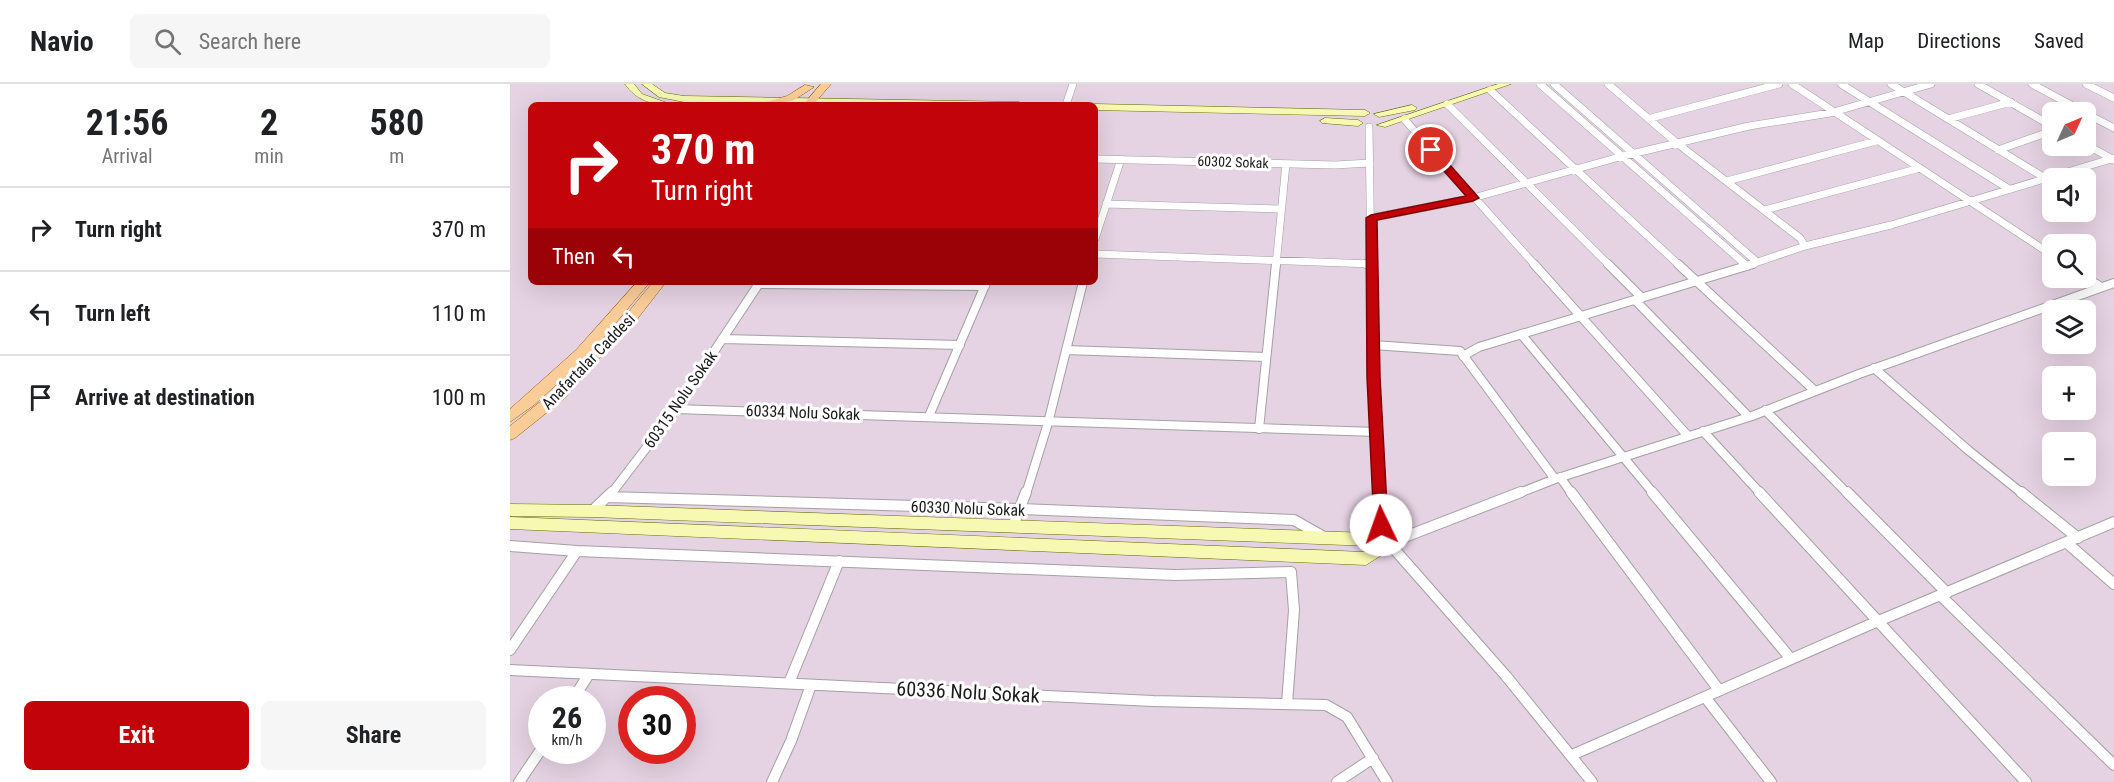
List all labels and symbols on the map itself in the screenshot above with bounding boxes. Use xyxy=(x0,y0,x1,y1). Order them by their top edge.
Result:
north arrow xyxy=(2042,102,2096,156)
pin xyxy=(1405,124,1456,175)
street label: 60302 Sokak xyxy=(1197,153,1270,171)
street label: Anafartalar Caddesi xyxy=(538,309,639,413)
street label: 60315 Nolu Sokak xyxy=(640,346,722,452)
street label: 60334 Nolu Sokak xyxy=(745,401,861,424)
position arrow xyxy=(1349,493,1413,557)
street label: 60330 Nolu Sokak xyxy=(910,497,1026,520)
street label: 60336 Nolu Sokak xyxy=(896,676,1040,708)
speed limit sign: 30 xyxy=(618,686,696,764)

